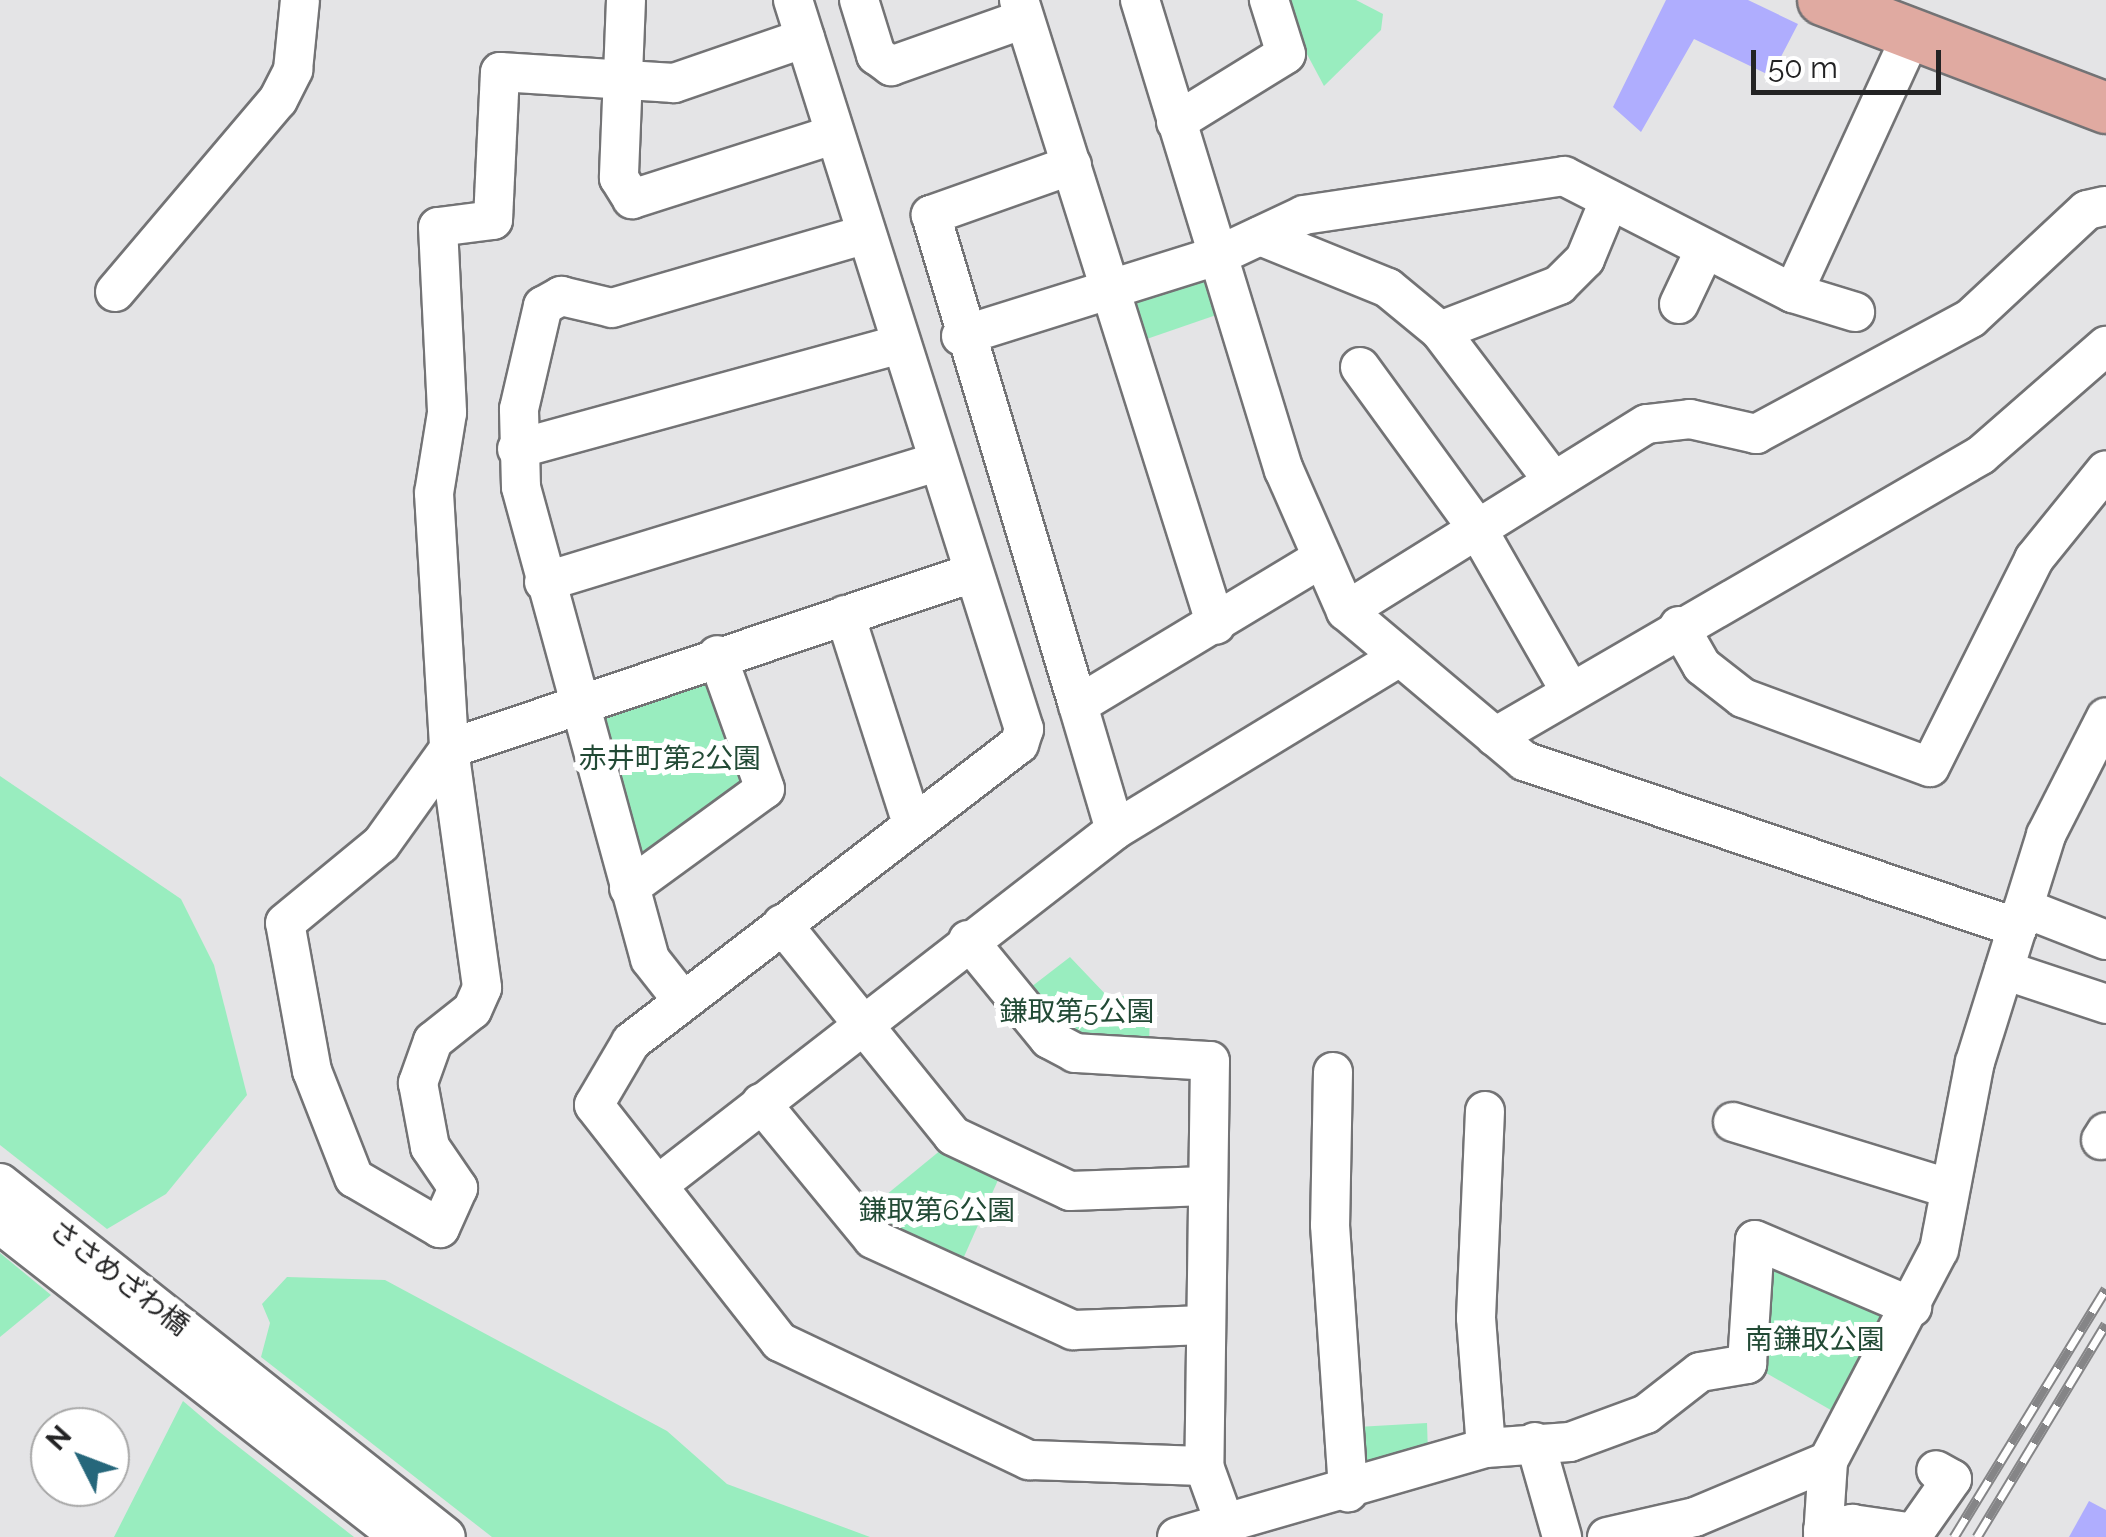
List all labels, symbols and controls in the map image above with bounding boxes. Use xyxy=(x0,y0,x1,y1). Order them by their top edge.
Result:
scale bar xyxy=(1756,30,1946,92)
text: 50 m xyxy=(1768,50,1838,85)
park label: 赤井町第2公園 xyxy=(579,742,761,776)
park label: 鎌取第5公園 xyxy=(999,995,1155,1029)
park label: 鎌取第6公園 xyxy=(859,1194,1015,1228)
street label: ささめざわ橋 xyxy=(42,1213,196,1343)
park label: 南鎌取公園 xyxy=(1745,1323,1885,1357)
north arrow xyxy=(30,1407,130,1507)
text: N xyxy=(39,1419,78,1457)

